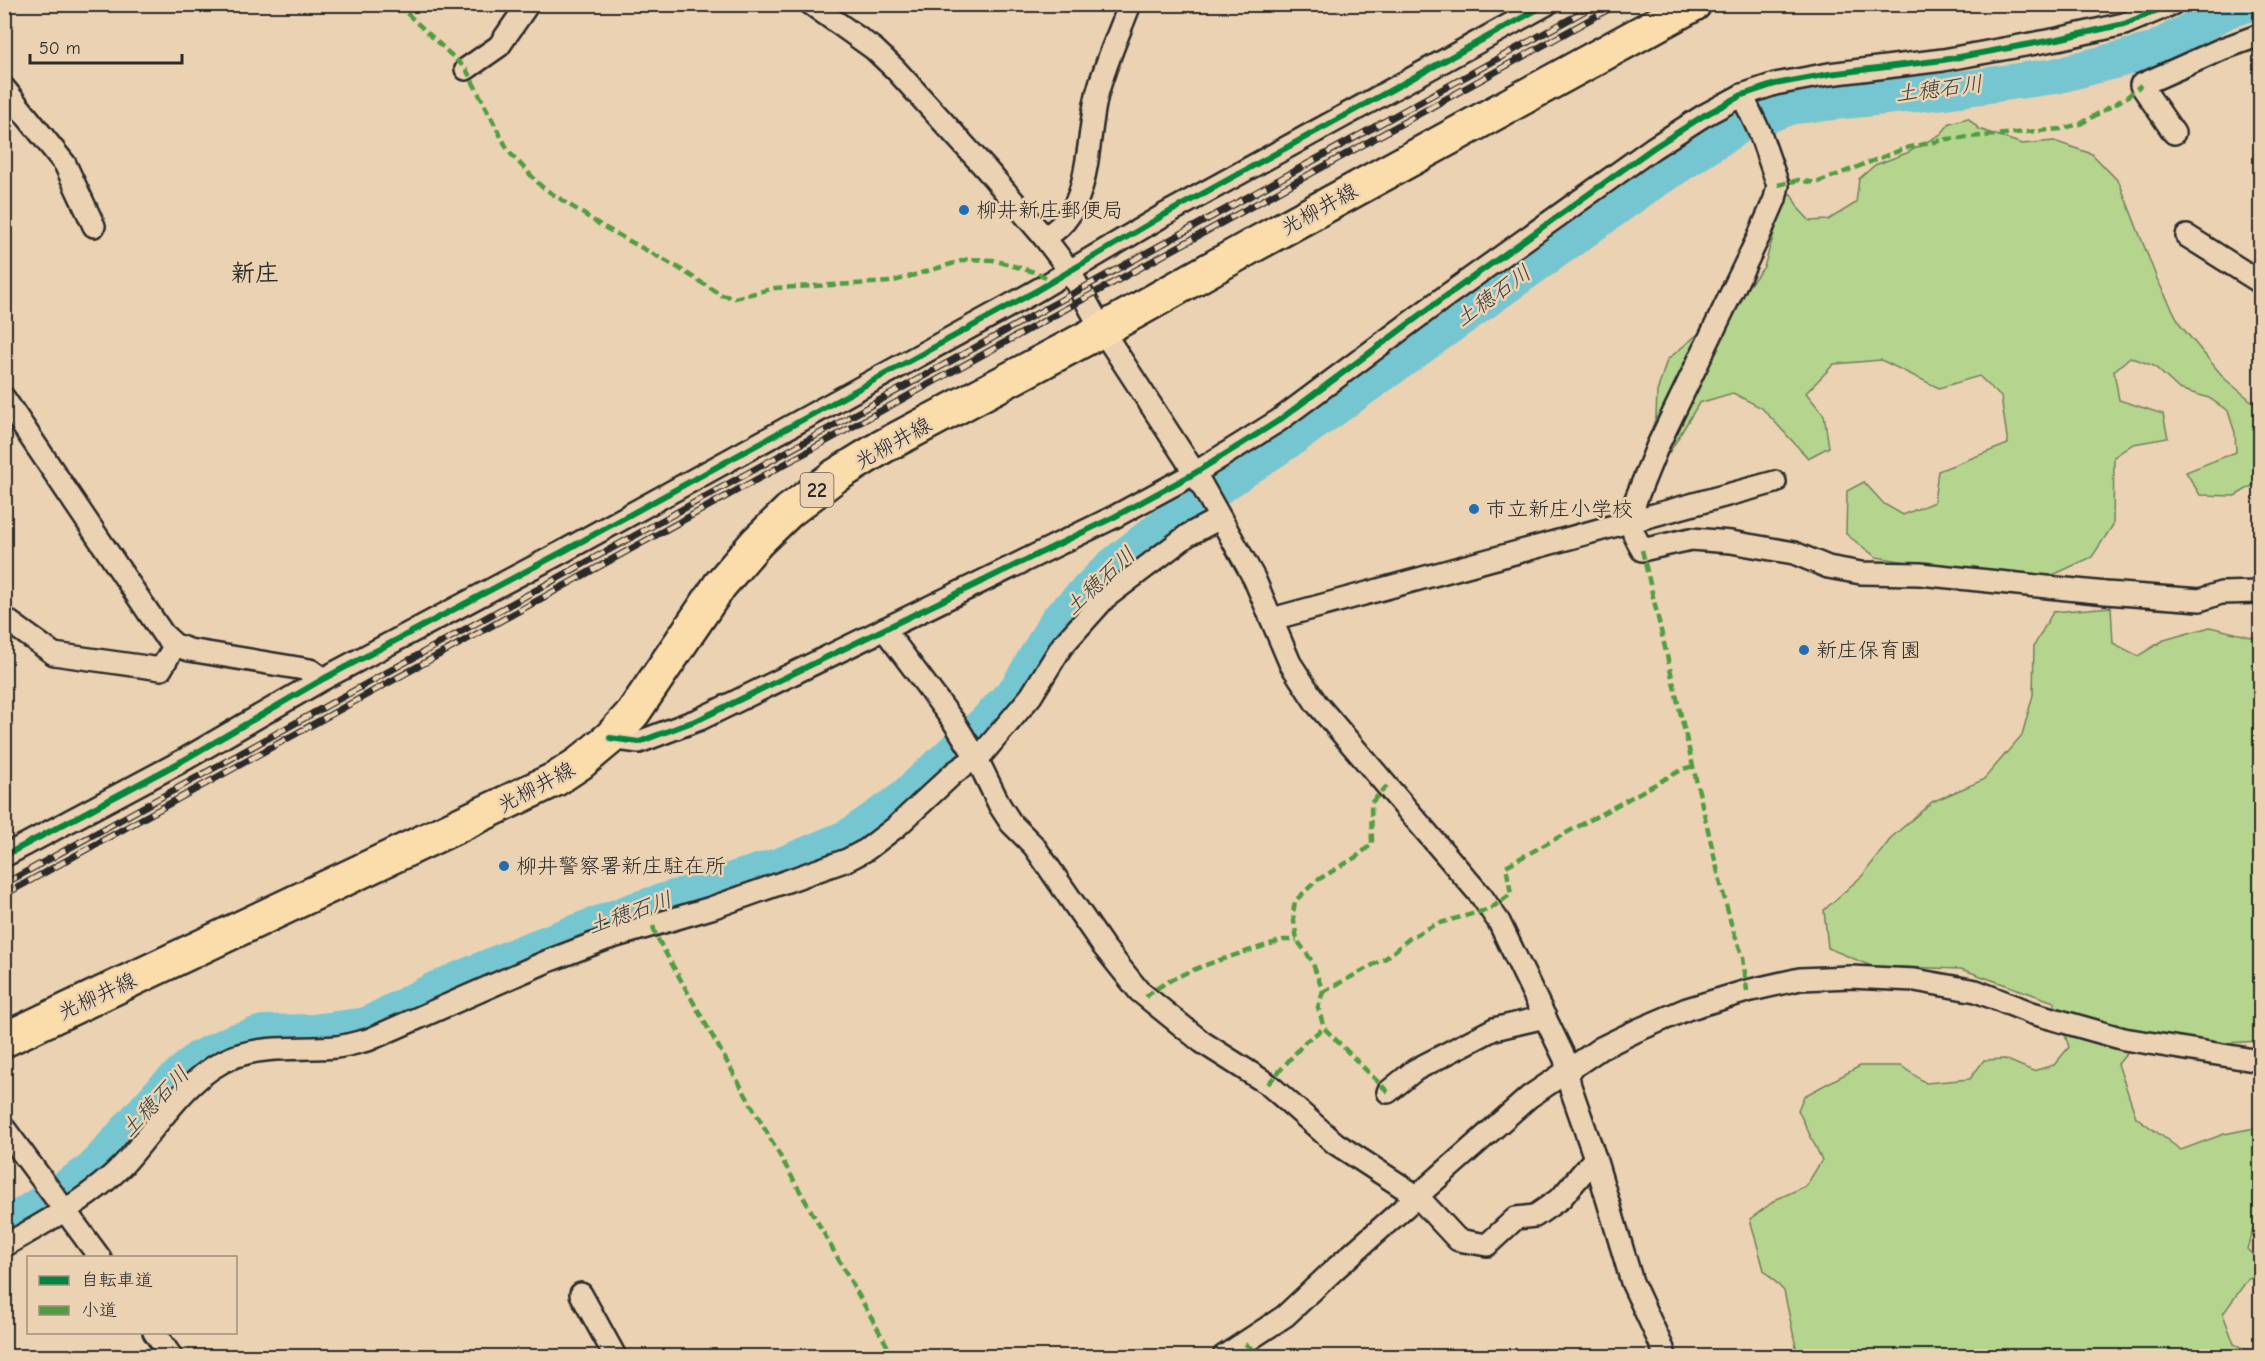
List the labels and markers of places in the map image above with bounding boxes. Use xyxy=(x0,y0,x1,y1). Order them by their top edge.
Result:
place label: 柳井新庄郵便局 xyxy=(976,198,1123,222)
marker: 柳井新庄郵便局 xyxy=(957,203,971,217)
place label: 市立新庄小学校 xyxy=(1486,497,1633,521)
marker: 市立新庄小学校 xyxy=(1467,502,1481,516)
place label: 新庄保育園 xyxy=(1816,638,1921,662)
marker: 新庄保育園 xyxy=(1797,643,1811,657)
place label: 柳井警察署新庄駐在所 xyxy=(516,854,726,878)
marker: 柳井警察署新庄駐在所 xyxy=(497,859,511,873)

